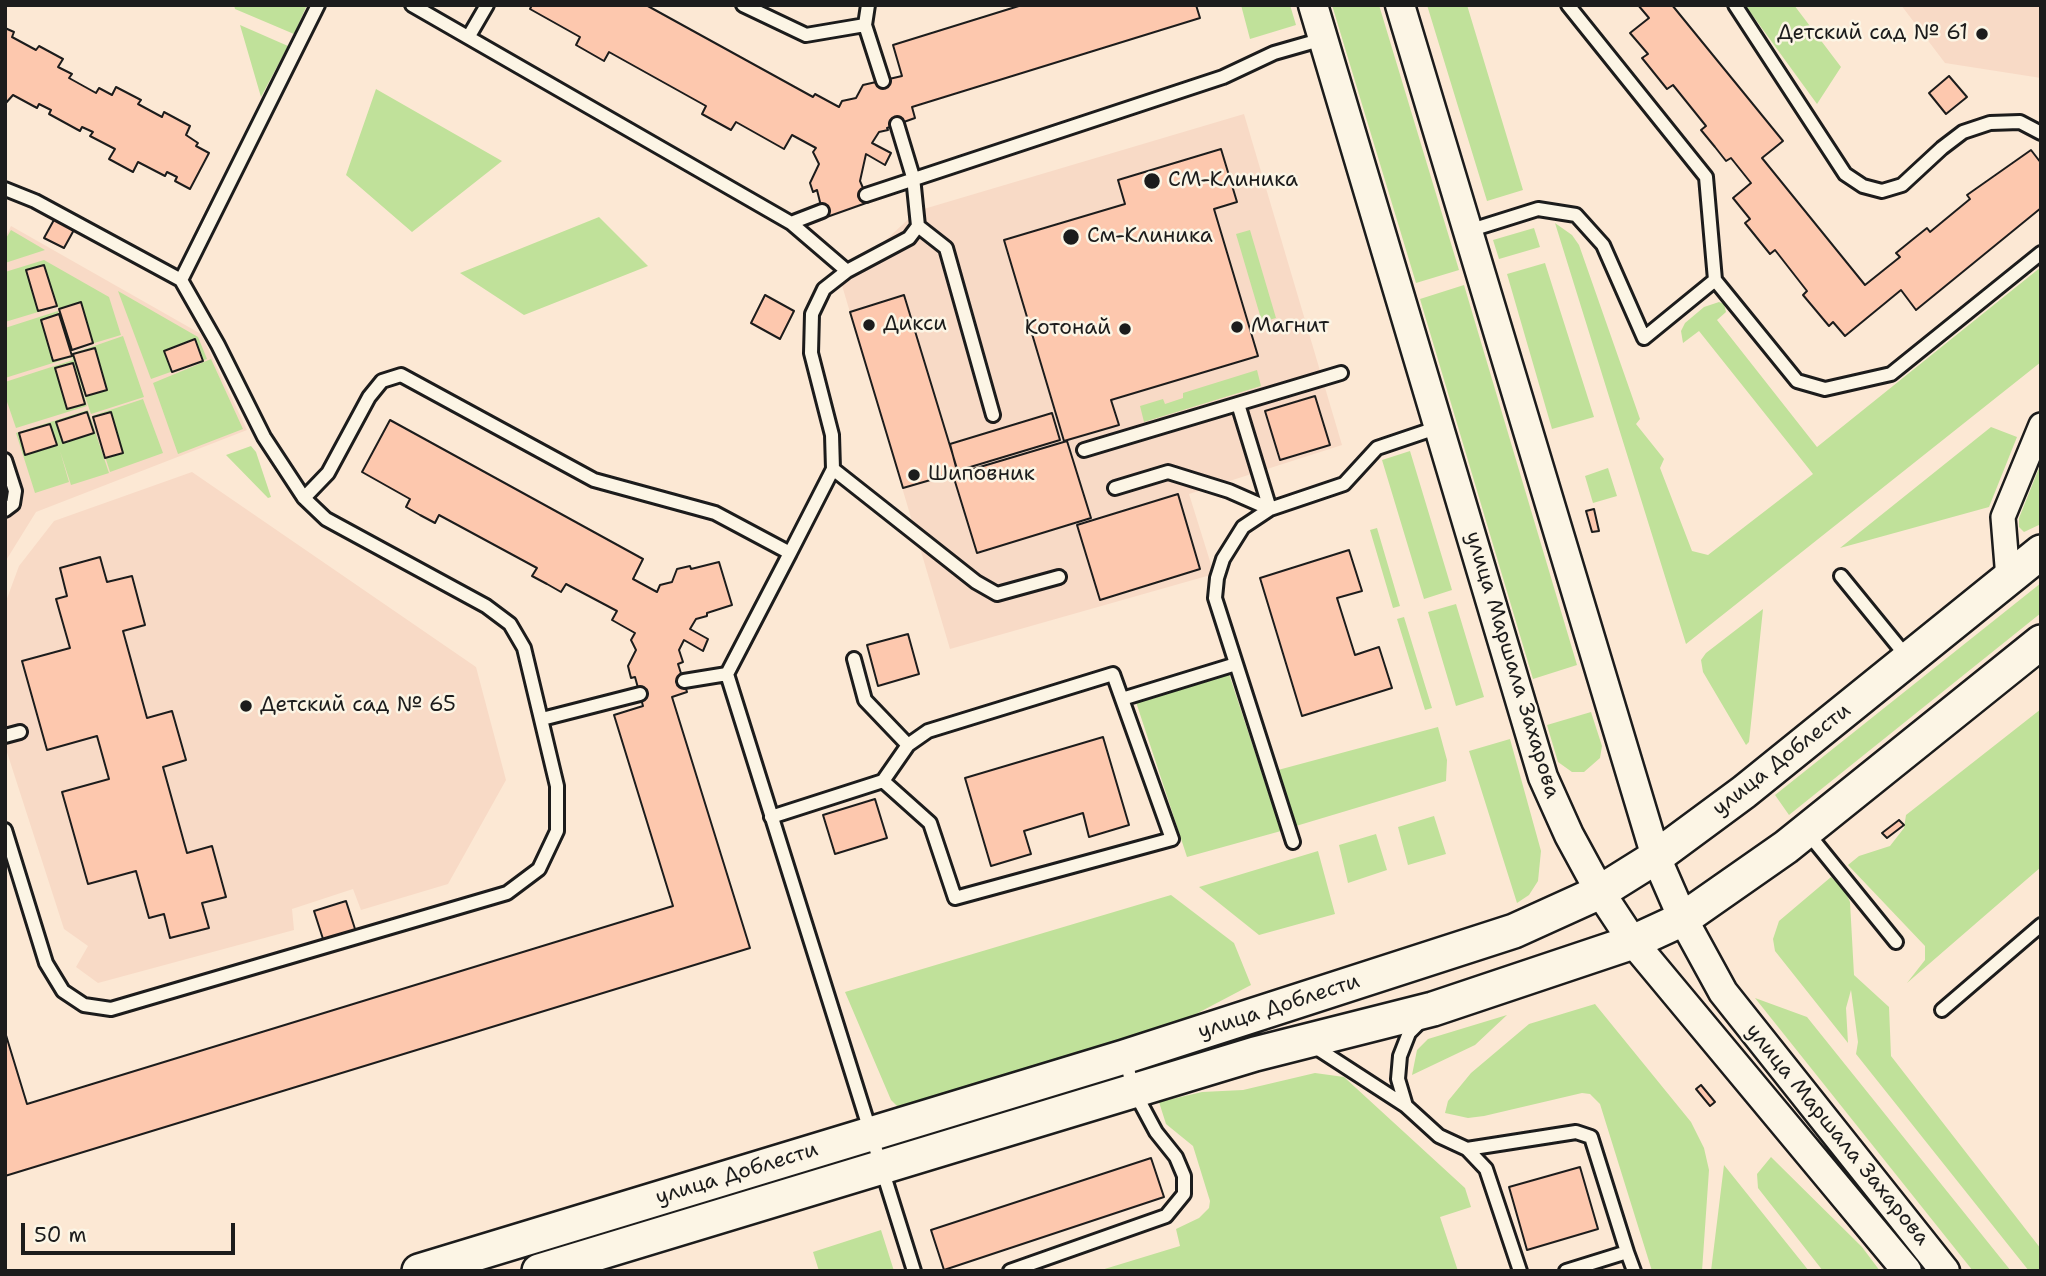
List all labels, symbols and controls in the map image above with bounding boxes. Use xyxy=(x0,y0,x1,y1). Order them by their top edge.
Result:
place label: Детский сад № 61 xyxy=(1777,21,1968,47)
marker: Детский сад № 61 xyxy=(1974,26,1990,42)
place label: СМ-Клиника xyxy=(1168,168,1298,194)
marker: СМ-Клиника xyxy=(1142,171,1162,191)
place label: См-Клиника xyxy=(1087,224,1213,250)
marker: См-Клиника xyxy=(1061,227,1081,247)
place label: Дикси xyxy=(883,312,947,338)
place label: Магнит xyxy=(1251,314,1329,340)
place label: Котонай xyxy=(1024,316,1111,342)
marker: Дикси xyxy=(861,317,877,333)
marker: Магнит xyxy=(1229,319,1245,335)
marker: Котонай xyxy=(1117,321,1133,337)
place label: Шиповник xyxy=(928,462,1035,488)
marker: Шиповник xyxy=(906,467,922,483)
street label: улица Маршала Захарова xyxy=(1459,528,1565,802)
place label: Детский сад № 65 xyxy=(260,693,456,719)
marker: Детский сад № 65 xyxy=(238,698,254,714)
street label: улица Доблести xyxy=(1708,698,1856,822)
street label: улица Доблести xyxy=(1195,969,1363,1045)
street label: улица Маршала Захарова xyxy=(1740,1019,1934,1251)
street label: улица Доблести xyxy=(653,1137,821,1211)
scale bar xyxy=(24,1210,238,1254)
text: 50 m xyxy=(34,1221,87,1249)

